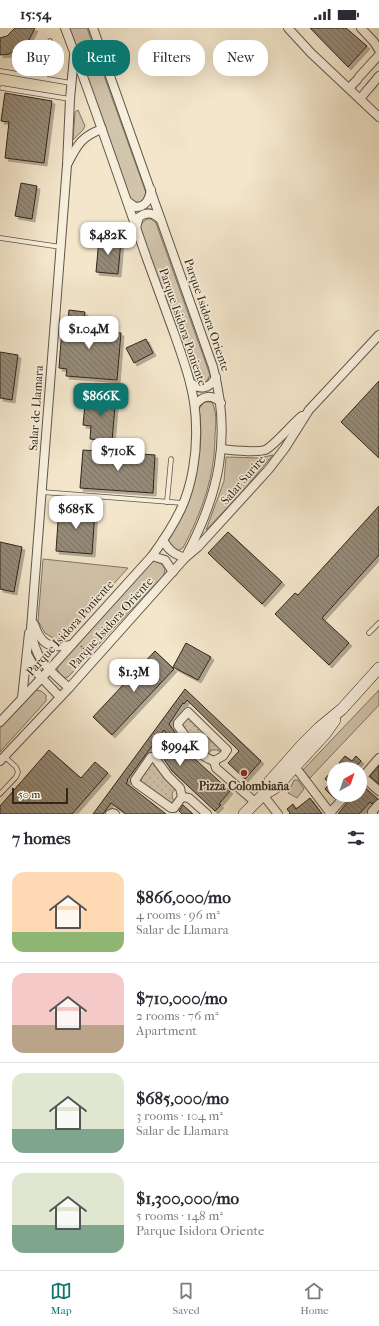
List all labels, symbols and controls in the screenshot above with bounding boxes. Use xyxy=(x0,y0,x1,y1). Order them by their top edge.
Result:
text: 15:54 xyxy=(20,5,51,23)
chip: Buy xyxy=(12,40,64,76)
chip: Rent xyxy=(72,40,130,76)
chip: Filters xyxy=(138,40,205,76)
chip: New xyxy=(213,40,268,76)
pin: $482K xyxy=(80,222,136,256)
text: $482K xyxy=(89,227,127,242)
street label: Parque Isidora Oriente xyxy=(181,257,233,373)
street label: Parque Isidora Poniente xyxy=(156,266,210,388)
pin: $1.04M xyxy=(56,316,122,350)
text: $1.04M xyxy=(69,321,109,336)
street label: Salar de Llamara xyxy=(26,364,46,451)
pin: $866K xyxy=(73,383,129,417)
text: $866K xyxy=(82,388,120,403)
pin: $710K xyxy=(90,438,146,472)
text: $710K xyxy=(101,443,135,458)
street label: Salar Surire xyxy=(218,452,268,508)
pin: $685K xyxy=(48,496,104,530)
text: $685K xyxy=(58,501,94,516)
street label: Parque Isidora Oriente xyxy=(66,574,156,672)
street label: Parque Isidora Poniente xyxy=(23,577,117,679)
pin: $1.3M xyxy=(106,659,162,693)
text: $1.3M xyxy=(118,664,150,679)
pin: $994K xyxy=(152,733,208,767)
text: $994K xyxy=(161,738,199,753)
north arrow xyxy=(327,762,367,802)
map controls xyxy=(327,762,367,802)
marker: Pizza Colombiaña xyxy=(239,768,249,778)
place label: Pizza Colombiaña xyxy=(199,779,290,793)
scale bar xyxy=(12,786,68,805)
text: 50 m xyxy=(18,788,40,801)
icon: filters xyxy=(345,827,367,849)
text: 7 homes xyxy=(12,828,71,848)
text: $866,000/mo xyxy=(136,887,231,907)
icon: home xyxy=(44,888,92,936)
text: 4 rooms · 96 m² xyxy=(136,907,220,922)
text: Salar de Llamara xyxy=(136,922,229,937)
text: $710,000/mo xyxy=(136,988,227,1008)
icon: home xyxy=(44,989,92,1037)
text: 2 rooms · 76 m² xyxy=(136,1008,218,1023)
text: Apartment xyxy=(136,1023,197,1038)
text: $685,000/mo xyxy=(136,1088,229,1108)
icon: home xyxy=(44,1089,92,1137)
text: 3 rooms · 104 m² xyxy=(136,1108,223,1123)
text: Salar de Llamara xyxy=(136,1123,229,1138)
text: $1,300,000/mo xyxy=(136,1188,239,1208)
icon: home xyxy=(44,1189,92,1237)
text: 5 rooms · 148 m² xyxy=(136,1208,223,1223)
text: Parque Isidora Oriente xyxy=(136,1223,265,1238)
tab: Map xyxy=(50,1280,72,1317)
tab: Saved xyxy=(173,1280,200,1317)
tab: Home xyxy=(300,1280,329,1317)

